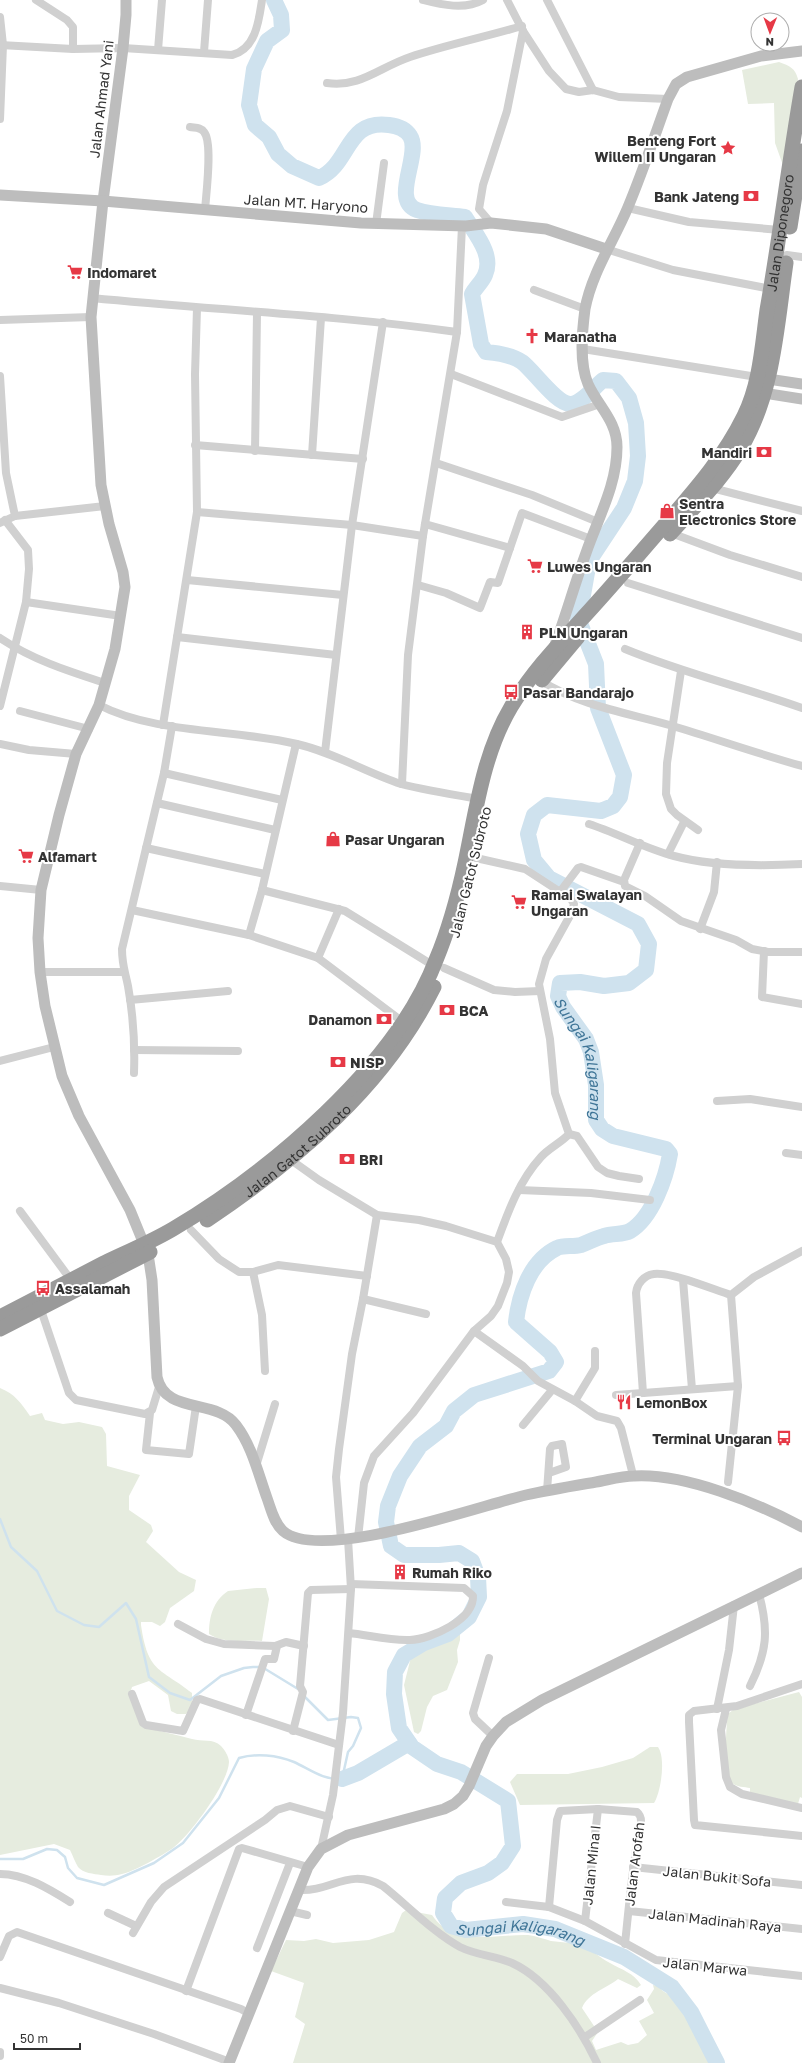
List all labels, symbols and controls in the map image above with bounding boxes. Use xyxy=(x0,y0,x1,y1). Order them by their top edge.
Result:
north arrow xyxy=(750,12,790,52)
text: N xyxy=(766,36,774,49)
street label: Jalan Ahmad Yani xyxy=(85,39,117,159)
place label: Benteng Fort Willem II Ungaran xyxy=(595,132,716,165)
place icon: Benteng Fort Willem II Ungaran xyxy=(719,139,737,157)
street label: Jalan Diponegoro xyxy=(762,173,797,293)
bank icon: Bank Jateng xyxy=(742,187,760,205)
place label: Bank Jateng xyxy=(654,188,739,205)
street label: Jalan MT. Haryono xyxy=(243,190,369,216)
supermarket icon: Indomaret xyxy=(66,263,84,281)
place label: Indomaret xyxy=(87,264,157,281)
church icon: Maranatha xyxy=(523,327,541,345)
place label: Maranatha xyxy=(544,328,617,345)
bank icon: Mandiri xyxy=(755,443,773,461)
place label: Mandiri xyxy=(701,444,752,461)
place label: Sentra Electronics Store xyxy=(679,495,796,528)
shop icon: Sentra Electronics Store xyxy=(658,502,676,520)
supermarket icon: Luwes Ungaran xyxy=(526,557,544,575)
place label: Luwes Ungaran xyxy=(547,558,652,575)
building icon: PLN Ungaran xyxy=(518,623,536,641)
place label: PLN Ungaran xyxy=(539,624,628,641)
bus stop icon: Pasar Bandarajo xyxy=(502,683,520,701)
place label: Pasar Bandarajo xyxy=(523,684,634,701)
street label: Jalan Gatot Subroto xyxy=(445,805,495,939)
shop icon: Pasar Ungaran xyxy=(324,830,342,848)
place label: Pasar Ungaran xyxy=(345,831,444,848)
supermarket icon: Alfamart xyxy=(17,847,35,865)
place label: Alfamart xyxy=(38,848,97,865)
place label: Ramai Swalayan Ungaran xyxy=(531,886,642,919)
supermarket icon: Ramai Swalayan Ungaran xyxy=(510,893,528,911)
water label: Sungai Kaligarang xyxy=(551,994,605,1121)
bank icon: BCA xyxy=(438,1001,456,1019)
place label: BCA xyxy=(459,1002,488,1019)
bank icon: Danamon xyxy=(375,1010,393,1028)
place label: Danamon xyxy=(308,1011,372,1028)
bank icon: NISP xyxy=(329,1053,347,1071)
place label: NISP xyxy=(350,1054,384,1071)
street label: Jalan Gatot Subroto xyxy=(240,1100,354,1200)
bank icon: BRI xyxy=(338,1150,356,1168)
place label: BRI xyxy=(359,1151,383,1168)
bus stop icon: Assalamah xyxy=(34,1279,52,1297)
place label: Assalamah xyxy=(55,1280,130,1297)
restaurant icon: LemonBox xyxy=(615,1393,633,1411)
place label: LemonBox xyxy=(636,1394,707,1411)
bus stop icon: Terminal Ungaran xyxy=(775,1429,793,1447)
place label: Terminal Ungaran xyxy=(652,1430,772,1447)
building icon: Rumah Riko xyxy=(391,1563,409,1581)
place label: Rumah Riko xyxy=(412,1564,492,1581)
street label: Jalan Arofah xyxy=(620,1821,648,1907)
street label: Jalan Mina I xyxy=(578,1824,604,1906)
street label: Jalan Bukit Sofa xyxy=(662,1862,772,1890)
street label: Jalan Madinah Raya xyxy=(648,1905,782,1935)
water label: Sungai Kaligarang xyxy=(454,1915,589,1951)
street label: Jalan Marwa xyxy=(662,1953,748,1979)
scale bar xyxy=(14,2025,80,2051)
text: 50 m xyxy=(20,2031,48,2046)

